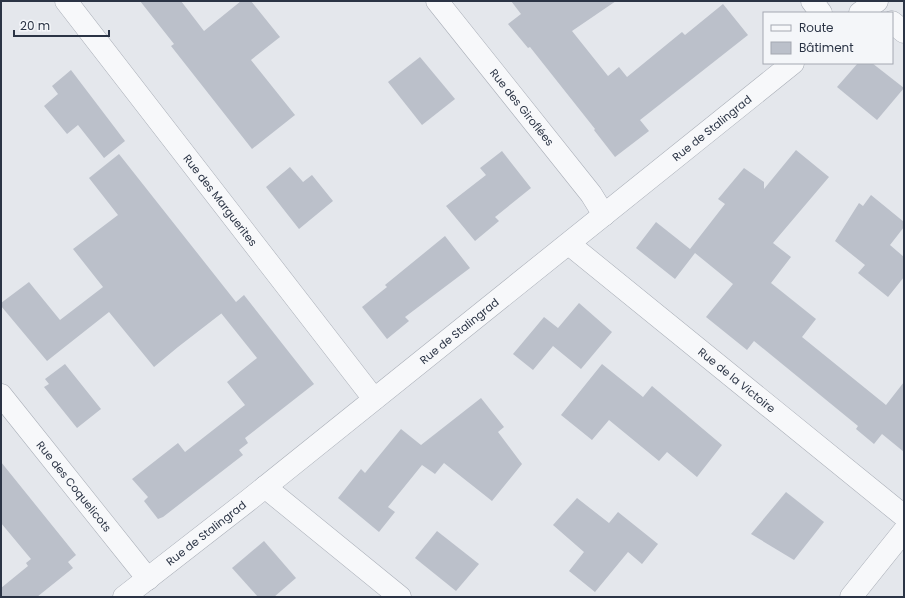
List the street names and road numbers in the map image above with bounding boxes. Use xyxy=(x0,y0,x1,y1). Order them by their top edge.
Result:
street label: Rue des Giroflées xyxy=(486,65,558,149)
street label: Rue de Stalingrad xyxy=(669,91,755,165)
street label: Rue des Marguerites xyxy=(180,151,261,250)
street label: Rue de Stalingrad xyxy=(416,294,502,368)
street label: Rue de la Victoire xyxy=(695,344,779,417)
street label: Rue des Coquelicots xyxy=(33,438,115,535)
street label: Rue de Stalingrad xyxy=(163,497,250,569)

